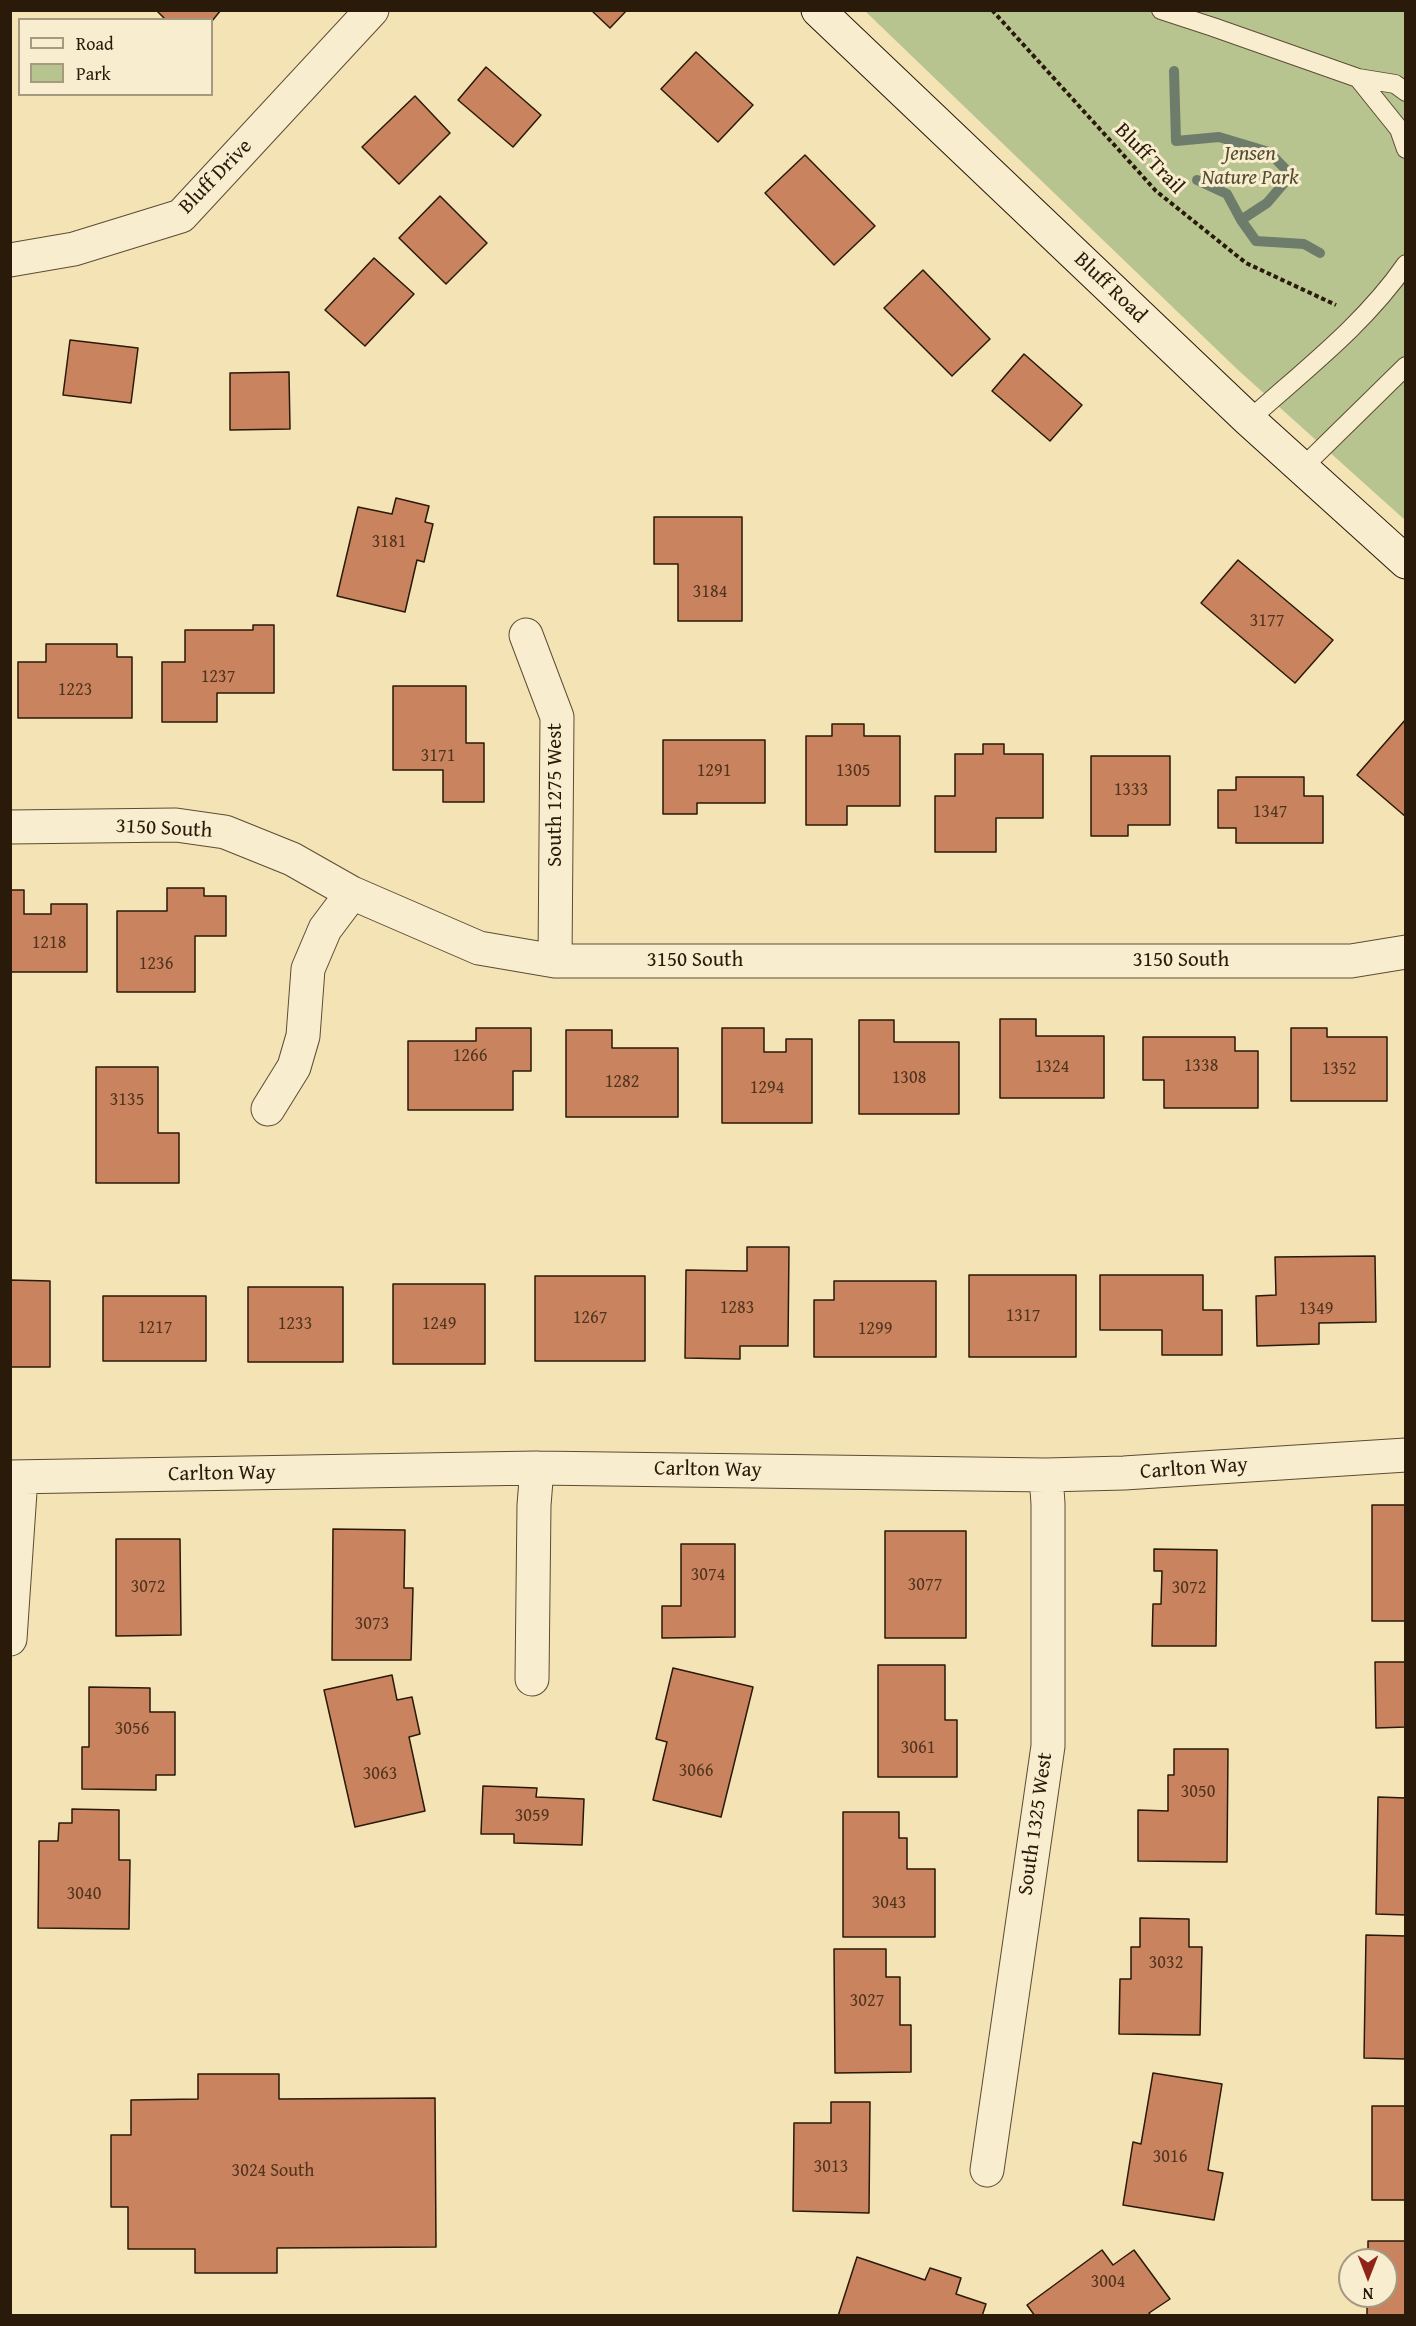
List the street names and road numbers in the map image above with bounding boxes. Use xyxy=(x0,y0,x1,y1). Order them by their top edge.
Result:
street label: Bluff Trail xyxy=(1109,118,1189,200)
street label: Bluff Drive xyxy=(174,134,258,220)
street label: Bluff Road xyxy=(1068,247,1152,329)
street label: South 1275 West xyxy=(543,723,569,867)
street label: 3150 South xyxy=(115,814,213,844)
street label: 3150 South xyxy=(647,948,743,974)
street label: 3150 South xyxy=(1133,948,1229,974)
street label: Carlton Way xyxy=(1139,1453,1249,1485)
street label: Carlton Way xyxy=(654,1456,762,1484)
street label: Carlton Way xyxy=(168,1460,276,1488)
street label: South 1325 West xyxy=(1014,1751,1058,1897)

